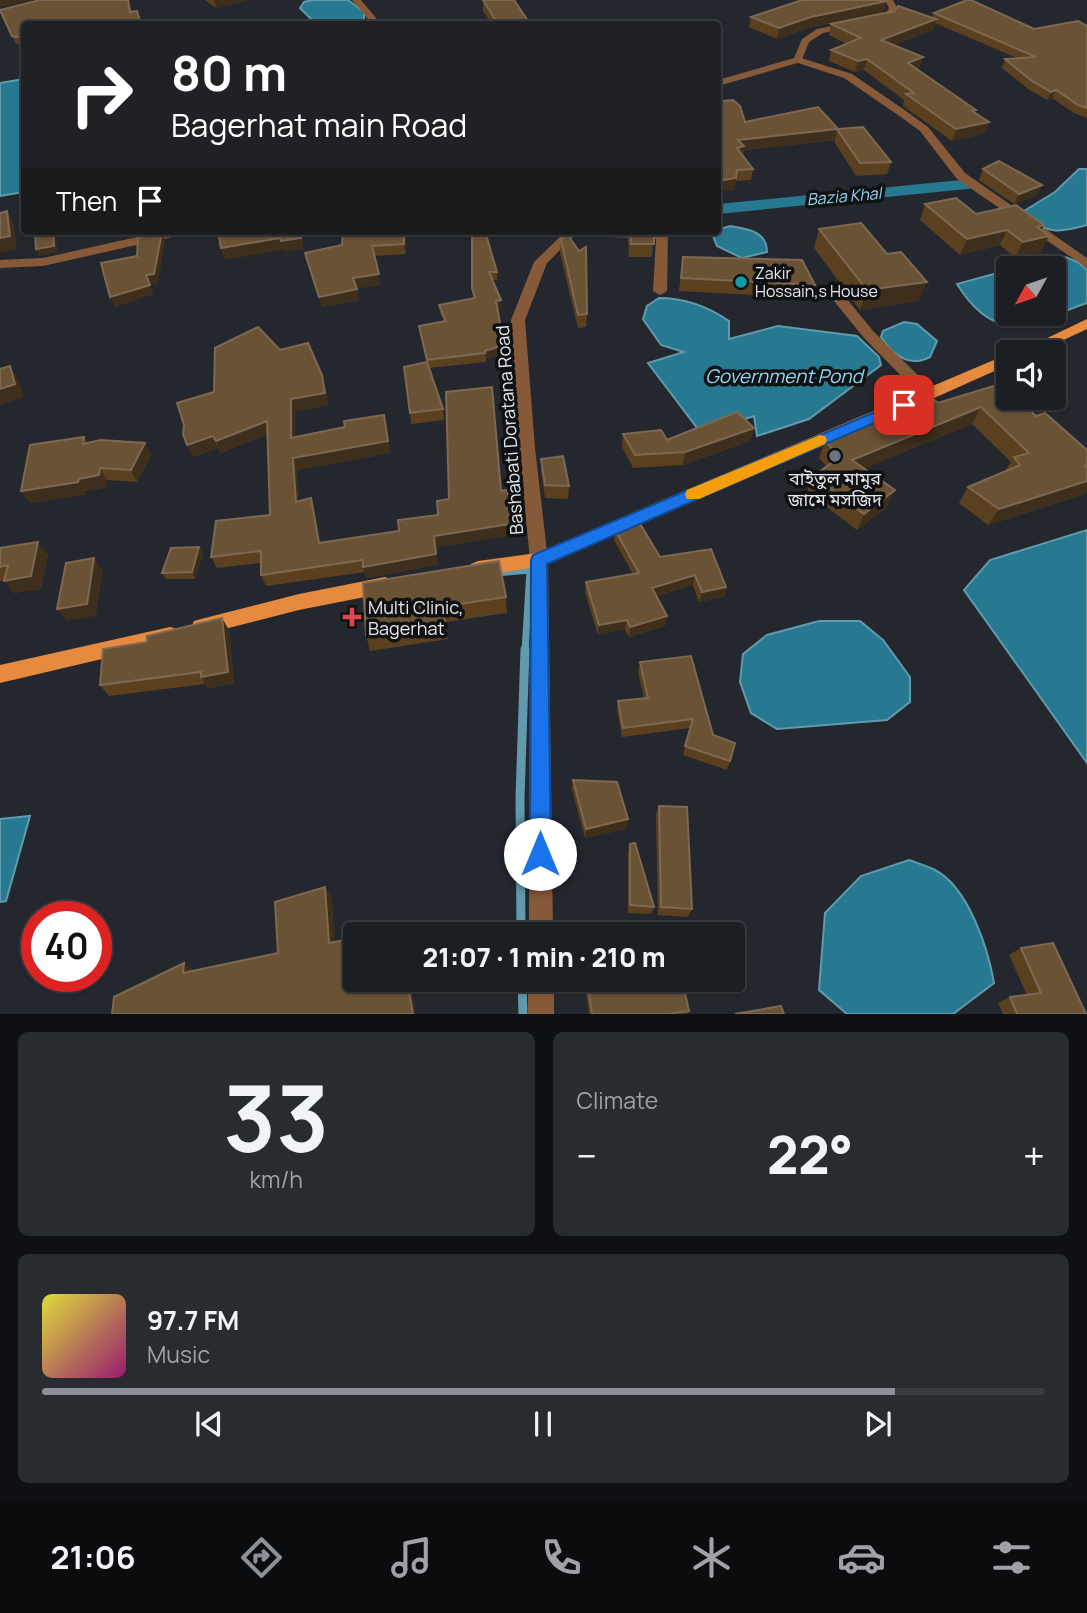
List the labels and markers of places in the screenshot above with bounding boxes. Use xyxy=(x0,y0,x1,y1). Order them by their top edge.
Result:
place label: Zakir Hossain,s House xyxy=(755,262,878,302)
marker: Zakir Hossain,s House xyxy=(733,274,749,290)
pin xyxy=(874,375,934,435)
marker: বাইতুল মামুর জামে মসজিদ xyxy=(827,448,843,464)
place label: বাইতুল মামুর জামে মসজিদ xyxy=(787,466,883,511)
place label: Multi Clinic, Bagerhat xyxy=(368,595,464,640)
marker: Multi Clinic, Bagerhat xyxy=(342,607,362,627)

